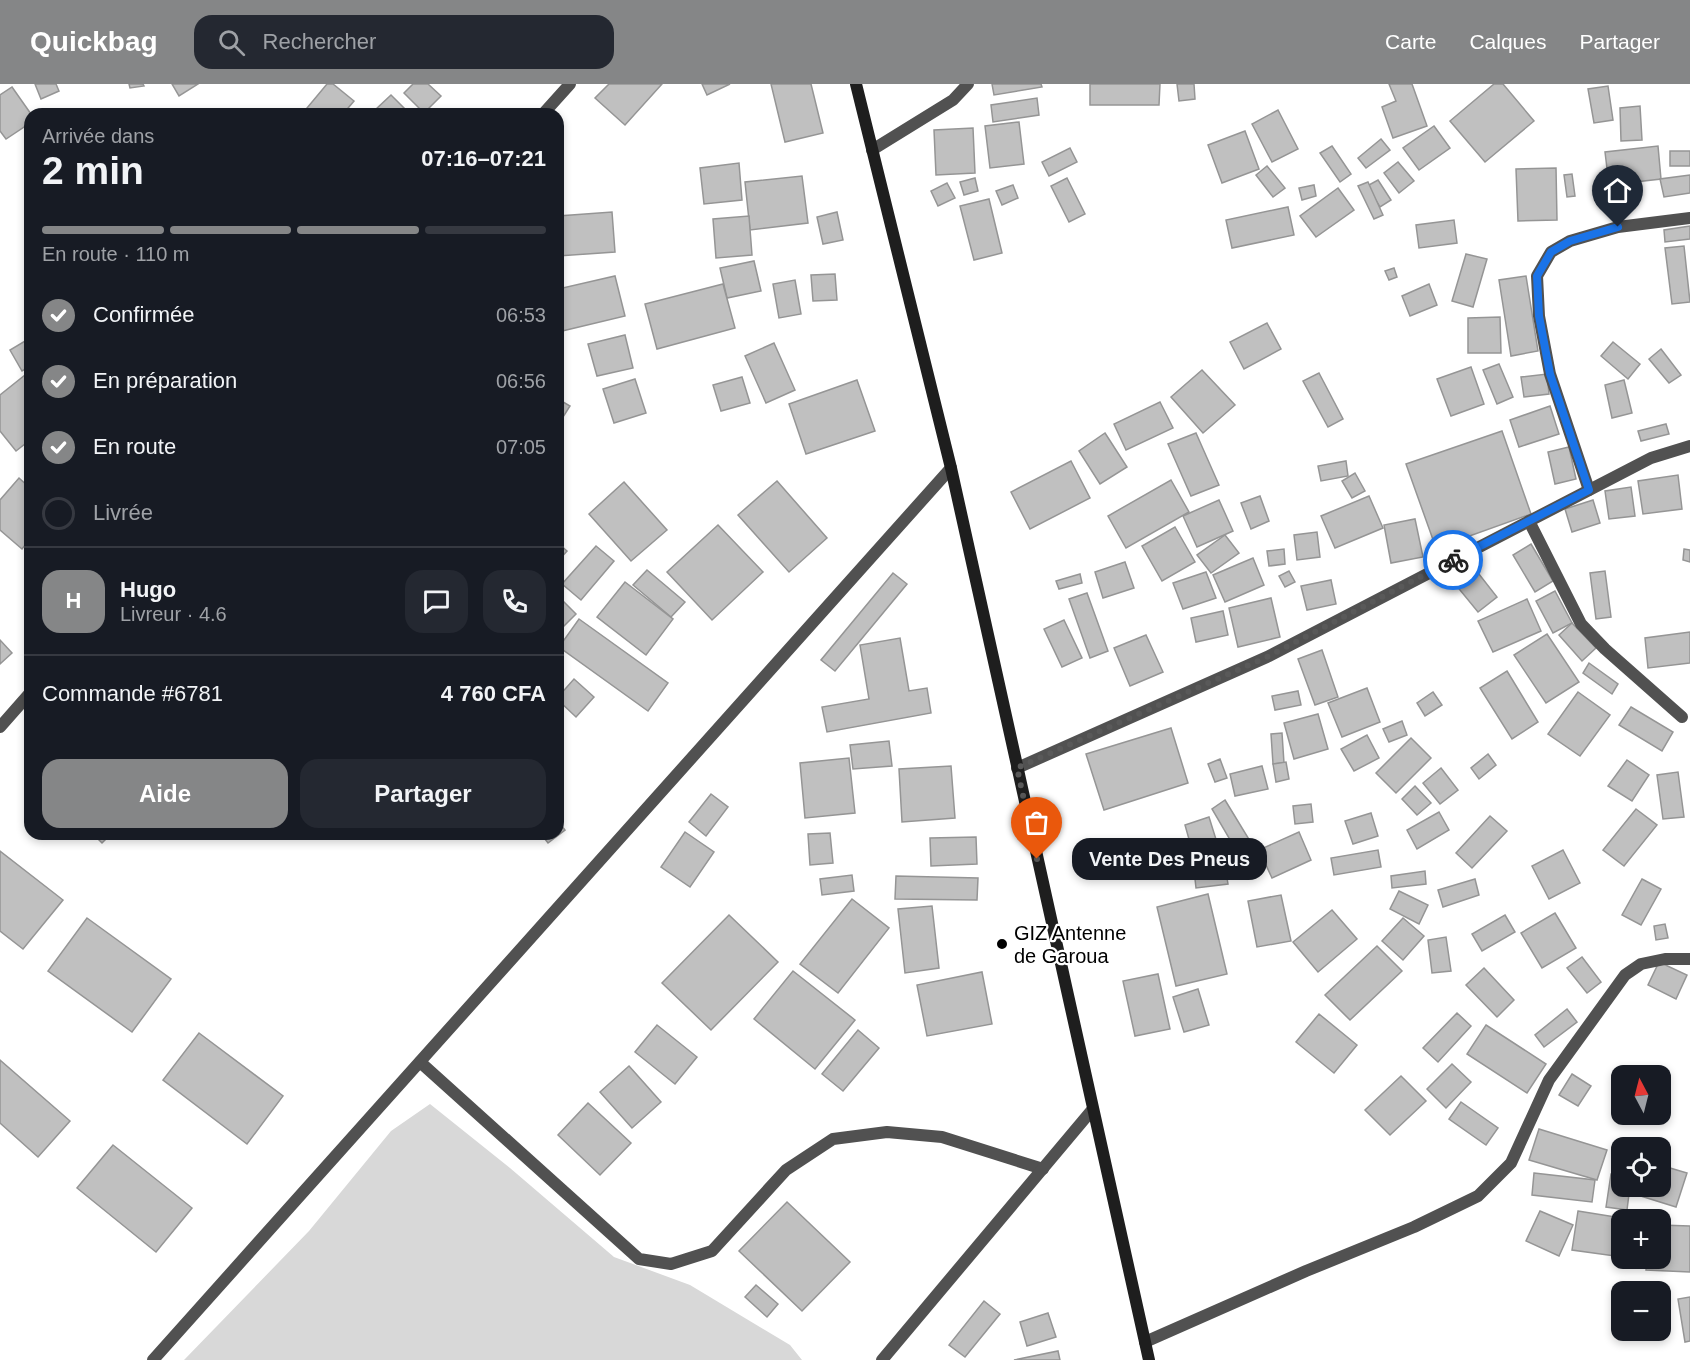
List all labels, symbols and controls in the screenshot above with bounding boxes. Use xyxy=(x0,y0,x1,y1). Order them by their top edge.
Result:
search box xyxy=(194,15,614,69)
text: Quickbag xyxy=(30,26,158,57)
icon: search xyxy=(215,26,248,59)
text: Rechercher xyxy=(263,29,376,54)
text: Carte xyxy=(1385,30,1436,53)
text: Calques xyxy=(1469,30,1546,53)
text: Partager xyxy=(1579,30,1660,53)
text: Arrivée dans xyxy=(42,125,154,147)
text: 07:16–07:21 xyxy=(421,146,546,171)
text: 2 min xyxy=(42,149,144,192)
pin xyxy=(1592,165,1643,227)
icon: home xyxy=(1601,174,1634,207)
text: En route · 110 m xyxy=(42,243,189,265)
icon: check xyxy=(42,299,75,332)
text: Confirmée xyxy=(93,302,194,327)
text: 06:53 xyxy=(496,304,546,326)
icon: check xyxy=(42,365,75,398)
text: En préparation xyxy=(93,368,237,393)
text: 06:56 xyxy=(496,370,546,392)
icon: check xyxy=(42,431,75,464)
text: En route xyxy=(93,434,176,459)
text: 07:05 xyxy=(496,436,546,458)
text: Livrée xyxy=(93,500,153,525)
courier xyxy=(1423,530,1483,590)
icon: bike xyxy=(1437,544,1470,577)
button: chat xyxy=(405,570,468,633)
button: phone xyxy=(483,570,546,633)
text: Hugo xyxy=(120,577,176,602)
text: H xyxy=(66,588,81,613)
text: Livreur · 4.6 xyxy=(120,603,227,625)
text: Commande #6781 xyxy=(42,681,223,706)
text: 4 760 CFA xyxy=(441,681,546,706)
button: Aide xyxy=(42,759,288,828)
button: Partager xyxy=(300,759,546,828)
pin xyxy=(1011,797,1062,859)
icon: bag xyxy=(1020,806,1053,839)
callout: Vente Des Pneus xyxy=(1073,838,1268,880)
text: Vente Des Pneus xyxy=(1089,848,1250,870)
place label: GIZ Antenne de Garoua xyxy=(1014,922,1126,967)
marker: GIZ Antenne de Garoua xyxy=(995,937,1009,951)
north arrow xyxy=(1611,1065,1671,1125)
map controls xyxy=(1611,1065,1671,1341)
button: locate xyxy=(1611,1137,1671,1197)
button: + xyxy=(1611,1209,1671,1269)
button: − xyxy=(1611,1281,1671,1341)

